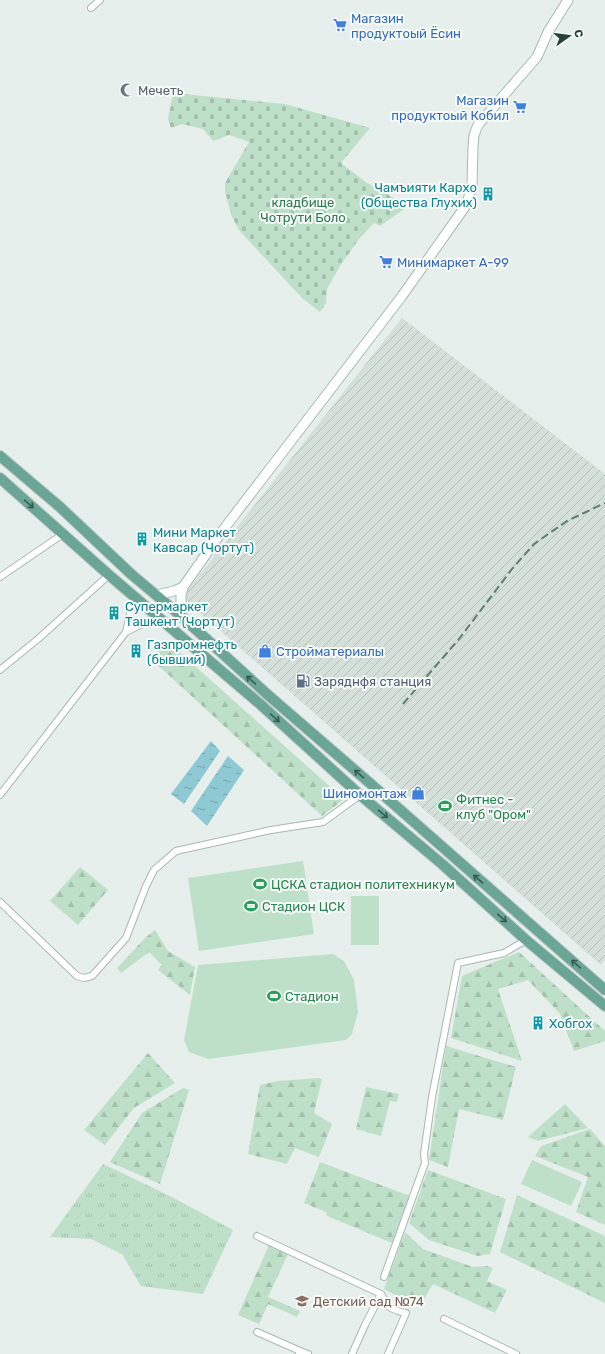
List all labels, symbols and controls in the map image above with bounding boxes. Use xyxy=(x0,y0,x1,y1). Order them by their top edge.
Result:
place label: Магазин продуктоый Ёсин xyxy=(351,11,461,41)
north arrow xyxy=(549,16,589,56)
supermarket icon: Магазин продуктоый Ёсин xyxy=(332,17,348,33)
text: С xyxy=(571,28,586,39)
mosque icon: Мечеть xyxy=(119,82,135,98)
place label: Мечеть xyxy=(138,83,184,98)
place label: Магазин продуктоый Кобил xyxy=(391,93,509,123)
supermarket icon: Магазин продуктоый Кобил xyxy=(512,99,528,115)
place label: Чамъияти Кархо (Общества Глухих) xyxy=(361,180,477,210)
building icon: Чамъияти Кархо (Общества Глухих) xyxy=(480,186,496,202)
park label: кладбище Чотрути Боло xyxy=(260,195,346,225)
supermarket icon: Минимаркет А-99 xyxy=(378,254,394,270)
place label: Минимаркет А-99 xyxy=(397,255,509,270)
one-way arrow xyxy=(24,499,34,508)
place label: Мини Маркет Кавсар (Чортут) xyxy=(153,525,254,555)
building icon: Мини Маркет Кавсар (Чортут) xyxy=(134,531,150,547)
place label: Супермаркет Ташкент (Чортут) xyxy=(125,599,235,629)
building icon: Супермаркет Ташкент (Чортут) xyxy=(106,605,122,621)
place label: Газпромнефть (бывший) xyxy=(147,637,238,667)
building icon: Газпромнефть (бывший) xyxy=(128,643,144,659)
shop icon: Стройматериалы xyxy=(257,643,273,659)
place label: Стройматериалы xyxy=(276,644,384,659)
fuel station icon: Заряднфя станция xyxy=(295,673,311,689)
place label: Заряднфя станция xyxy=(314,674,431,689)
one-way arrow xyxy=(246,675,256,684)
one-way arrow xyxy=(270,713,280,723)
one-way arrow xyxy=(355,770,365,779)
shop icon: Шиномонтаж xyxy=(410,785,426,801)
place label: Шиномонтаж xyxy=(323,786,408,801)
place label: Фитнес - клуб "Ором" xyxy=(456,792,531,822)
sports icon: Фитнес - клуб "Ором" xyxy=(437,798,453,814)
one-way arrow xyxy=(377,809,388,818)
one-way arrow xyxy=(473,874,483,883)
sports icon: ЦСКА стадион политехникум xyxy=(252,876,268,892)
place label: ЦСКА стадион политехникум xyxy=(271,877,455,892)
sports icon: Стадион ЦСК xyxy=(243,898,259,914)
place label: Стадион ЦСК xyxy=(262,899,345,914)
one-way arrow xyxy=(496,913,506,922)
one-way arrow xyxy=(571,959,581,969)
sports icon: Стадион xyxy=(266,988,282,1004)
place label: Стадион xyxy=(285,989,339,1004)
building icon: Хобгох xyxy=(530,1015,546,1031)
place label: Хобгох xyxy=(549,1016,592,1031)
school or university icon: Детский сад №74 xyxy=(294,1293,310,1309)
place label: Детский сад №74 xyxy=(313,1294,424,1309)

